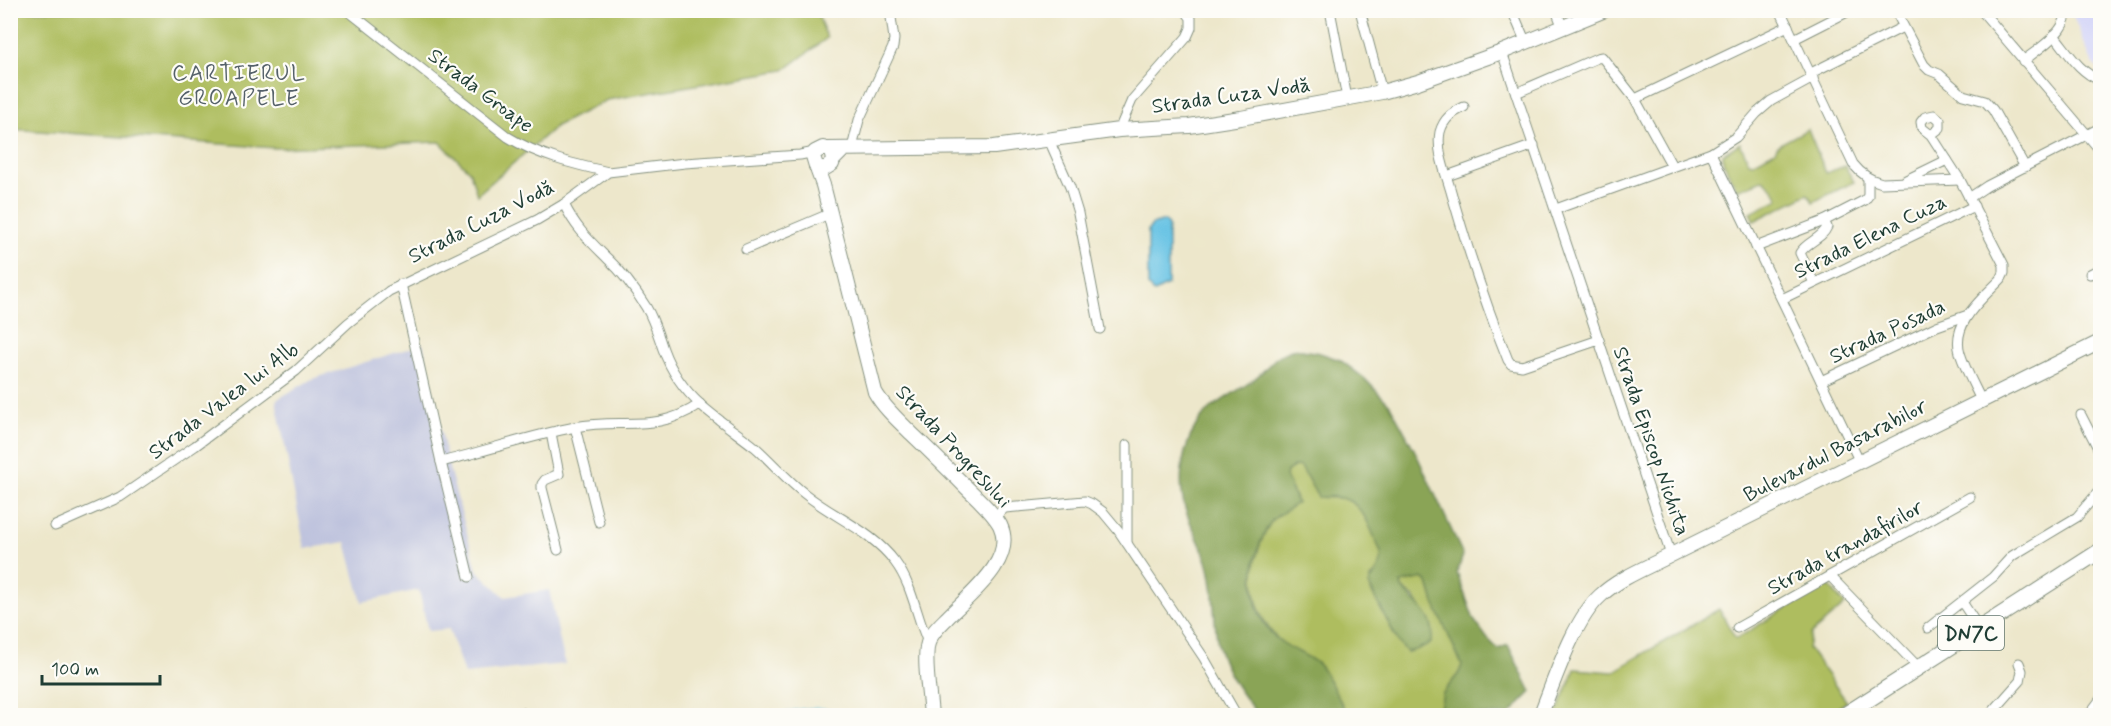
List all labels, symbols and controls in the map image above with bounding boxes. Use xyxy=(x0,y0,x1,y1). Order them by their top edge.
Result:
street label: Strada Groape xyxy=(422,42,539,140)
district label: CARTIERUL GROAPELE xyxy=(172,60,306,113)
street label: Strada Cuza Vodă xyxy=(1150,71,1312,121)
street label: Strada Cuza Vodă xyxy=(404,173,559,271)
street label: Strada Elena Cuza xyxy=(1789,188,1951,286)
street label: Strada Posada xyxy=(1825,293,1950,371)
street label: Strada Valea lui Alb xyxy=(143,335,304,466)
street label: Strada Episcop Nichita xyxy=(1606,343,1697,540)
street label: Strada Progresului xyxy=(889,379,1018,515)
street label: Bulevardul Basarabilor xyxy=(1739,392,1932,509)
street label: Strada trandafirilor xyxy=(1763,493,1928,602)
road number: DN7C xyxy=(1938,616,2004,650)
scale bar xyxy=(42,648,160,686)
text: 100 m xyxy=(51,658,99,682)

